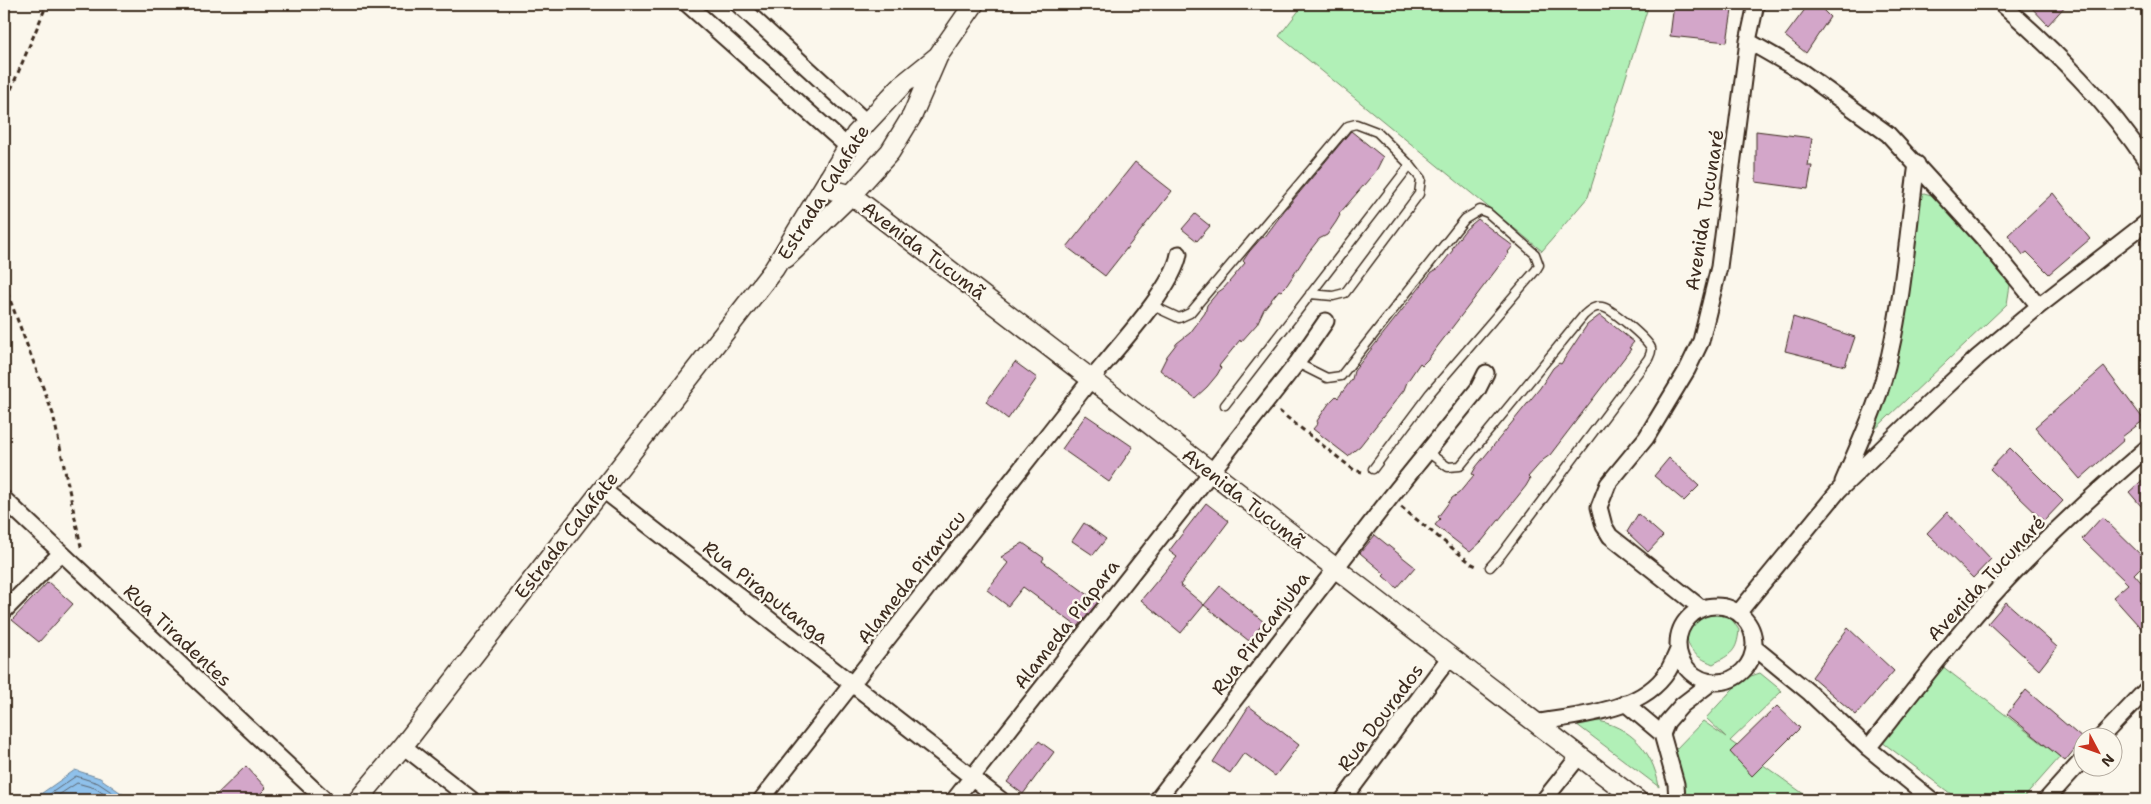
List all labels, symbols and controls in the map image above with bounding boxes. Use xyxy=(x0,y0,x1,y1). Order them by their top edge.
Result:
street label: Estrada Calafate xyxy=(772,120,875,265)
street label: Avenida Tucunaré xyxy=(1679,128,1730,293)
street label: Avenida Tucumã xyxy=(857,195,991,305)
street label: Avenida Tucumã xyxy=(1177,443,1310,554)
street label: Estrada Calafate xyxy=(509,467,624,604)
street label: Alameda Pirarucu xyxy=(851,505,971,649)
street label: Avenida Tucunaré xyxy=(1922,510,2051,646)
street label: Rua Piraputanga xyxy=(698,535,834,650)
street label: Alameda Piapara xyxy=(1008,554,1125,694)
street label: Rua Piracanjuba xyxy=(1206,566,1315,700)
street label: Rua Tiradentes xyxy=(118,579,237,692)
street label: Rua Dourados xyxy=(1332,659,1429,776)
north arrow xyxy=(2074,726,2124,776)
text: N xyxy=(2097,750,2118,771)

